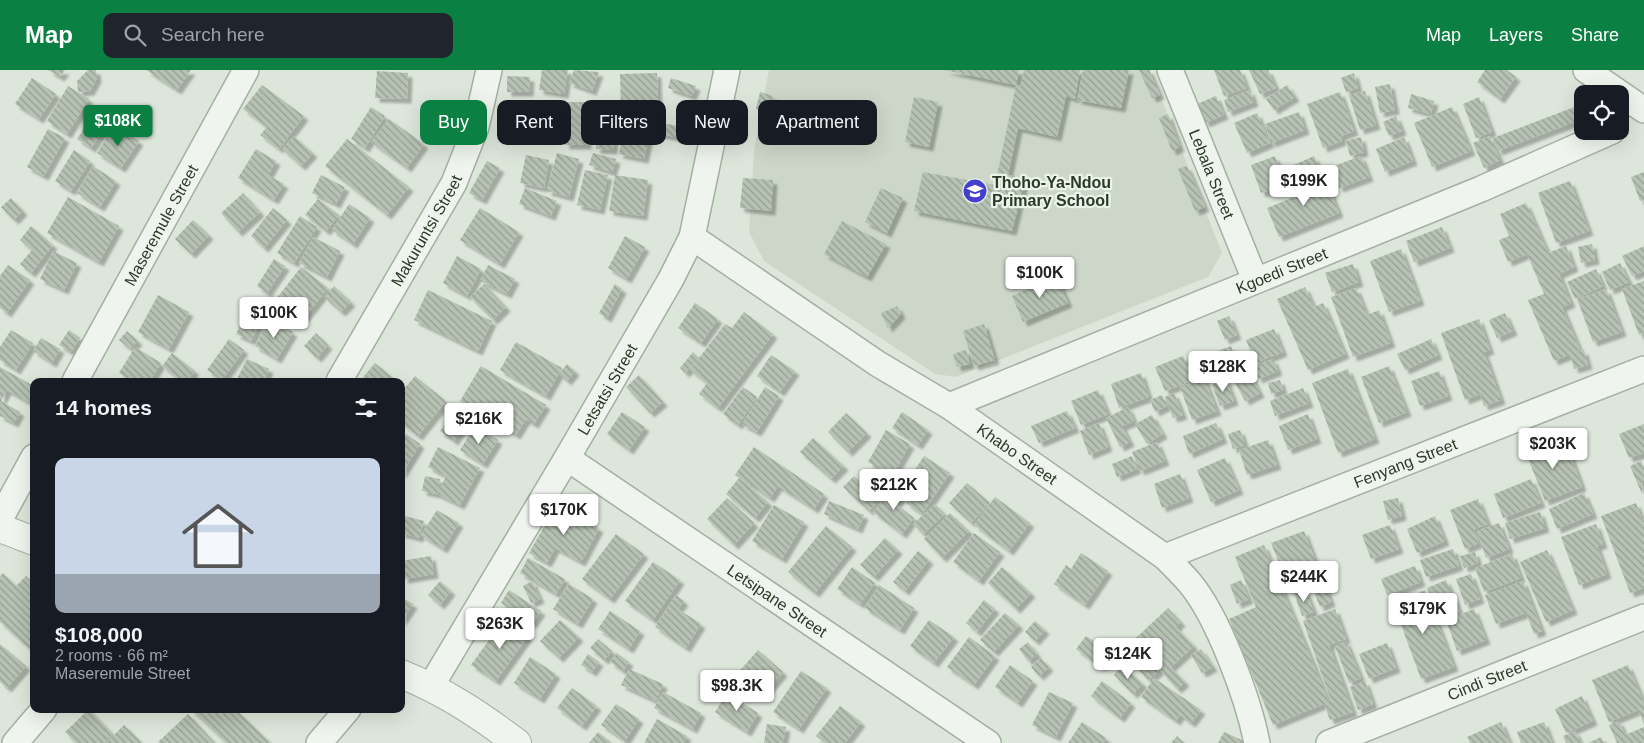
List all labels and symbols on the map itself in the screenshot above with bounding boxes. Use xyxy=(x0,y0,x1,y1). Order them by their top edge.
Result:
pin: $108K xyxy=(83,104,153,147)
street label: Lebala Street xyxy=(1186,127,1238,222)
street label: Maseremule Street xyxy=(121,161,201,289)
pin: $199K xyxy=(1269,164,1339,207)
street label: Makuruntsi Street xyxy=(388,172,465,289)
place label: Thoho-Ya-Ndou Primary School xyxy=(992,174,1111,209)
school or university icon: Thoho-Ya-Ndou Primary School xyxy=(962,178,988,204)
street label: Kgoedi Street xyxy=(1233,244,1330,297)
pin: $100K xyxy=(1005,256,1075,299)
pin: $100K xyxy=(239,296,309,339)
street label: Letsatsi Street xyxy=(574,340,641,438)
pin: $128K xyxy=(1188,350,1258,393)
pin: $216K xyxy=(444,402,514,445)
street label: Khabo Street xyxy=(974,420,1061,488)
pin: $203K xyxy=(1518,428,1588,470)
street label: Fenyang Street xyxy=(1351,435,1460,491)
pin: $212K xyxy=(859,468,929,511)
pin: $170K xyxy=(529,494,599,536)
pin: $244K xyxy=(1269,560,1339,603)
street label: Letsipane Street xyxy=(724,561,831,641)
pin: $179K xyxy=(1388,592,1458,635)
pin: $263K xyxy=(465,608,535,650)
pin: $124K xyxy=(1093,638,1163,680)
street label: Cindi Street xyxy=(1445,657,1530,704)
pin: $98.3K xyxy=(696,670,778,712)

